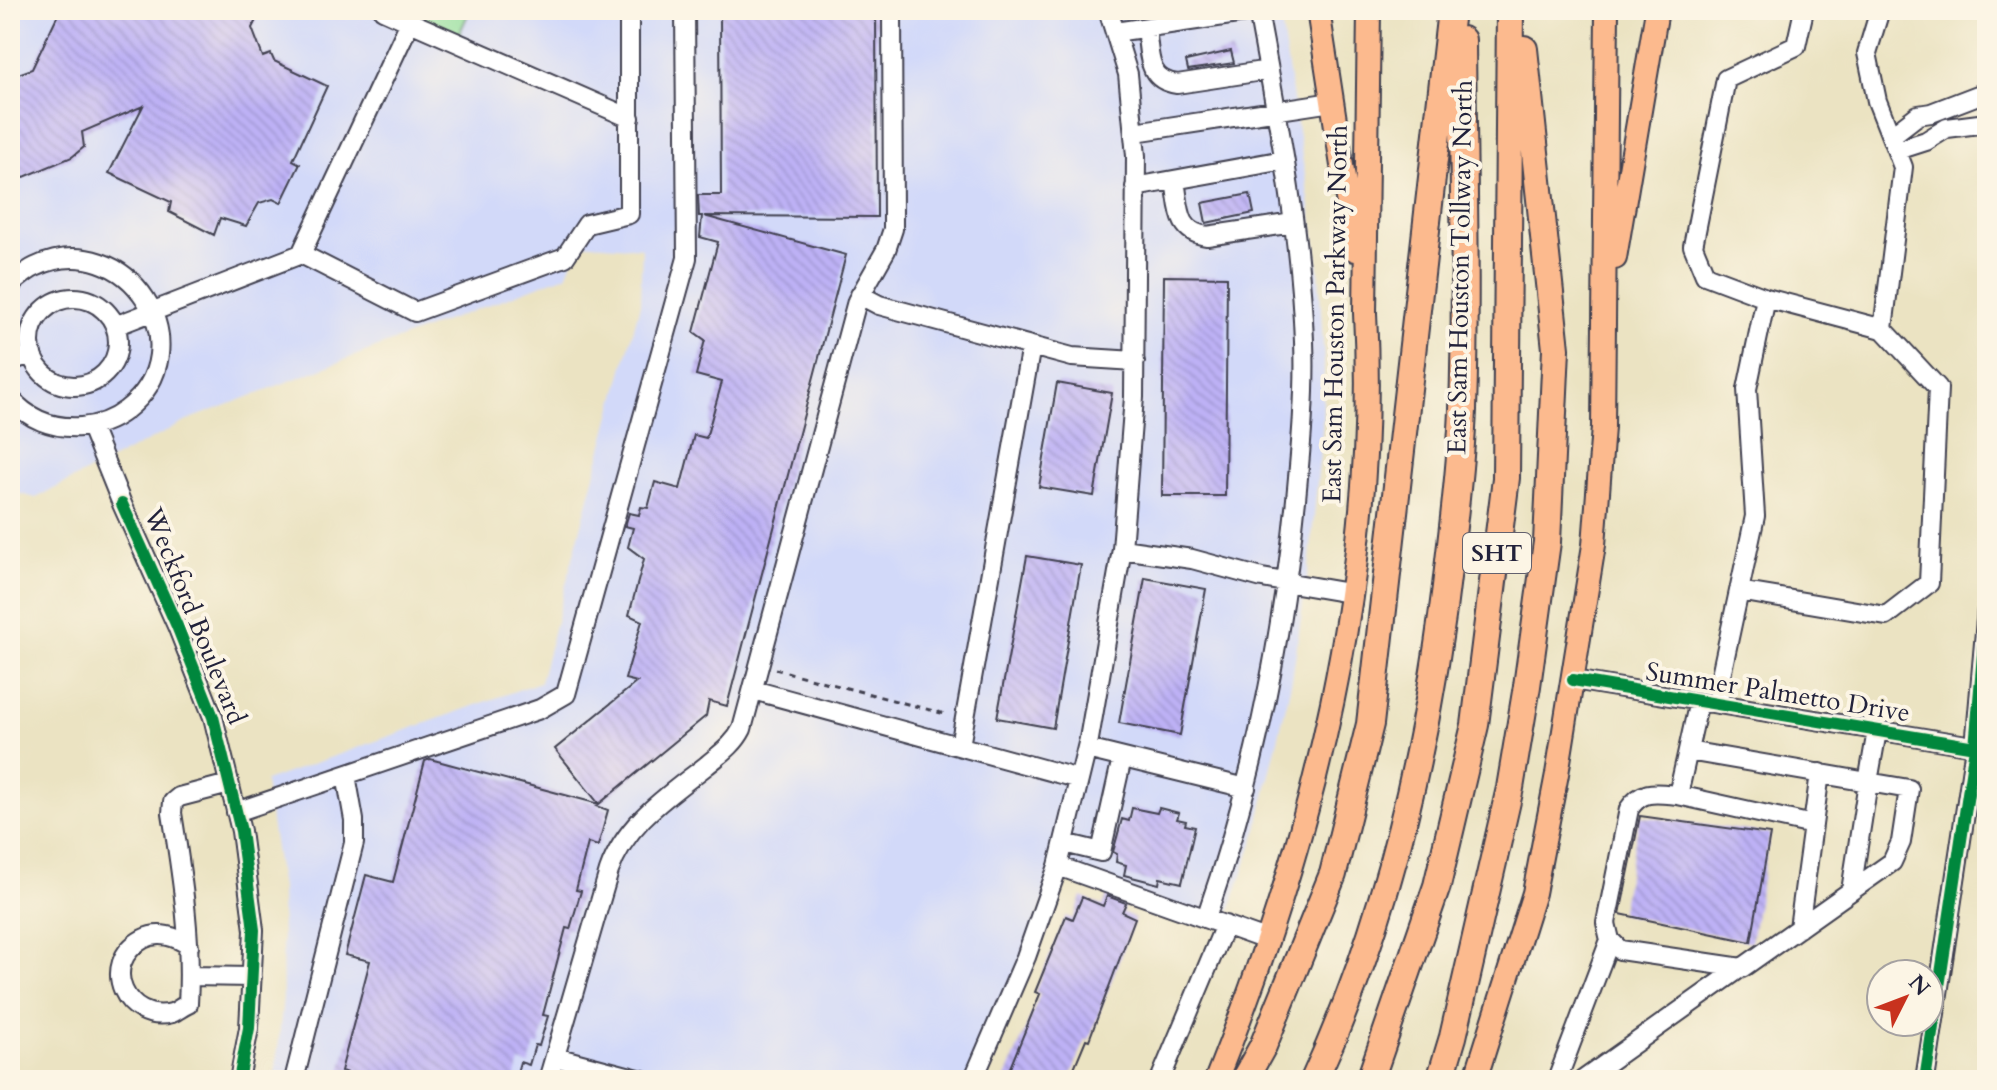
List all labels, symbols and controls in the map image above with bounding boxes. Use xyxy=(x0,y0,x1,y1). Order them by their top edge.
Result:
street label: East Sam Houston Tollway North xyxy=(1439,79,1481,455)
street label: East Sam Houston Parkway North xyxy=(1314,125,1356,503)
street label: Weckford Boulevard xyxy=(135,502,254,730)
road number: SHT xyxy=(1463,533,1531,573)
street label: Summer Palmetto Drive xyxy=(1643,654,1913,730)
north arrow xyxy=(1865,958,1945,1038)
text: N xyxy=(1902,968,1937,1002)

